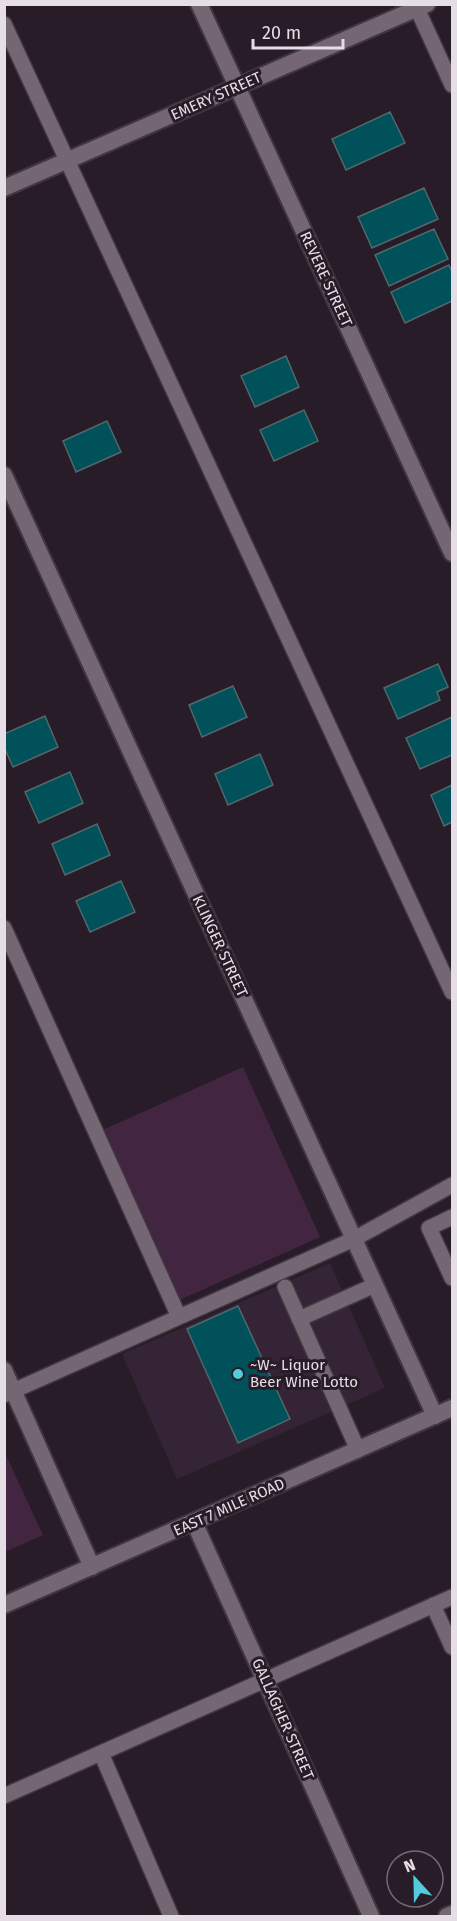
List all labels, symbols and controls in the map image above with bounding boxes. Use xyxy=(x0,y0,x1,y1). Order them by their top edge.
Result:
scale bar xyxy=(253,12,343,50)
text: 20 m xyxy=(262,22,301,44)
street label: EMERY STREET xyxy=(168,68,264,124)
street label: REVERE STREET xyxy=(296,229,356,330)
street label: KLINGER STREET xyxy=(189,892,252,1000)
place label: ~W~ Liquor Beer Wine Lotto xyxy=(250,1356,358,1391)
marker: ~W~ Liquor Beer Wine Lotto xyxy=(231,1367,245,1381)
street label: EAST 7 MILE ROAD xyxy=(171,1474,287,1540)
street label: GALLAGHER STREET xyxy=(248,1656,318,1783)
north arrow xyxy=(385,1849,445,1909)
text: N xyxy=(401,1855,418,1876)

